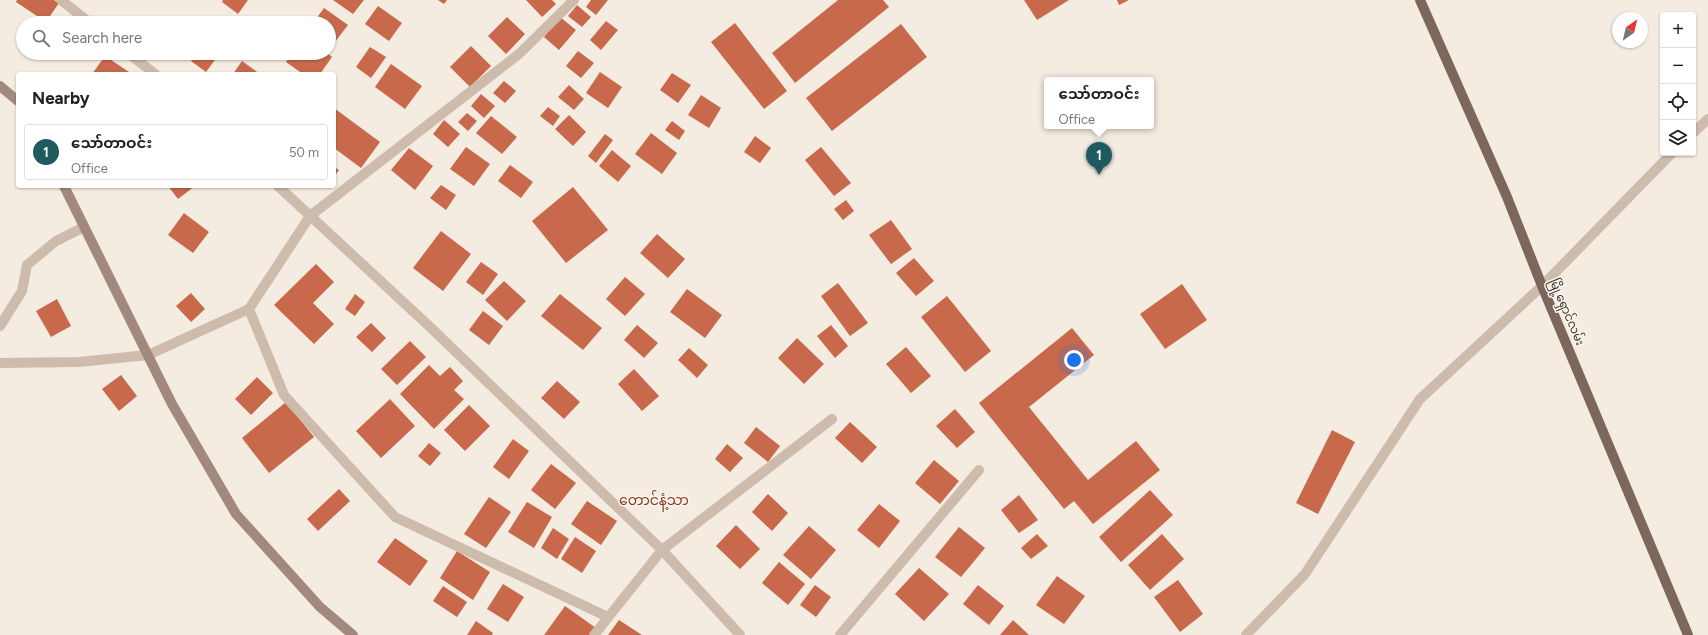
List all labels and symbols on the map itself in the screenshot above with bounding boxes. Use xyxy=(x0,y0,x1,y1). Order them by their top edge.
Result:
north arrow xyxy=(1612,12,1648,48)
pin: 1 xyxy=(1086,142,1112,175)
street label: မြို့ရှောင်လမ်း xyxy=(1544,276,1589,349)
your location xyxy=(1064,350,1084,370)
district label: တောင်နံ့သာ xyxy=(619,490,689,512)

